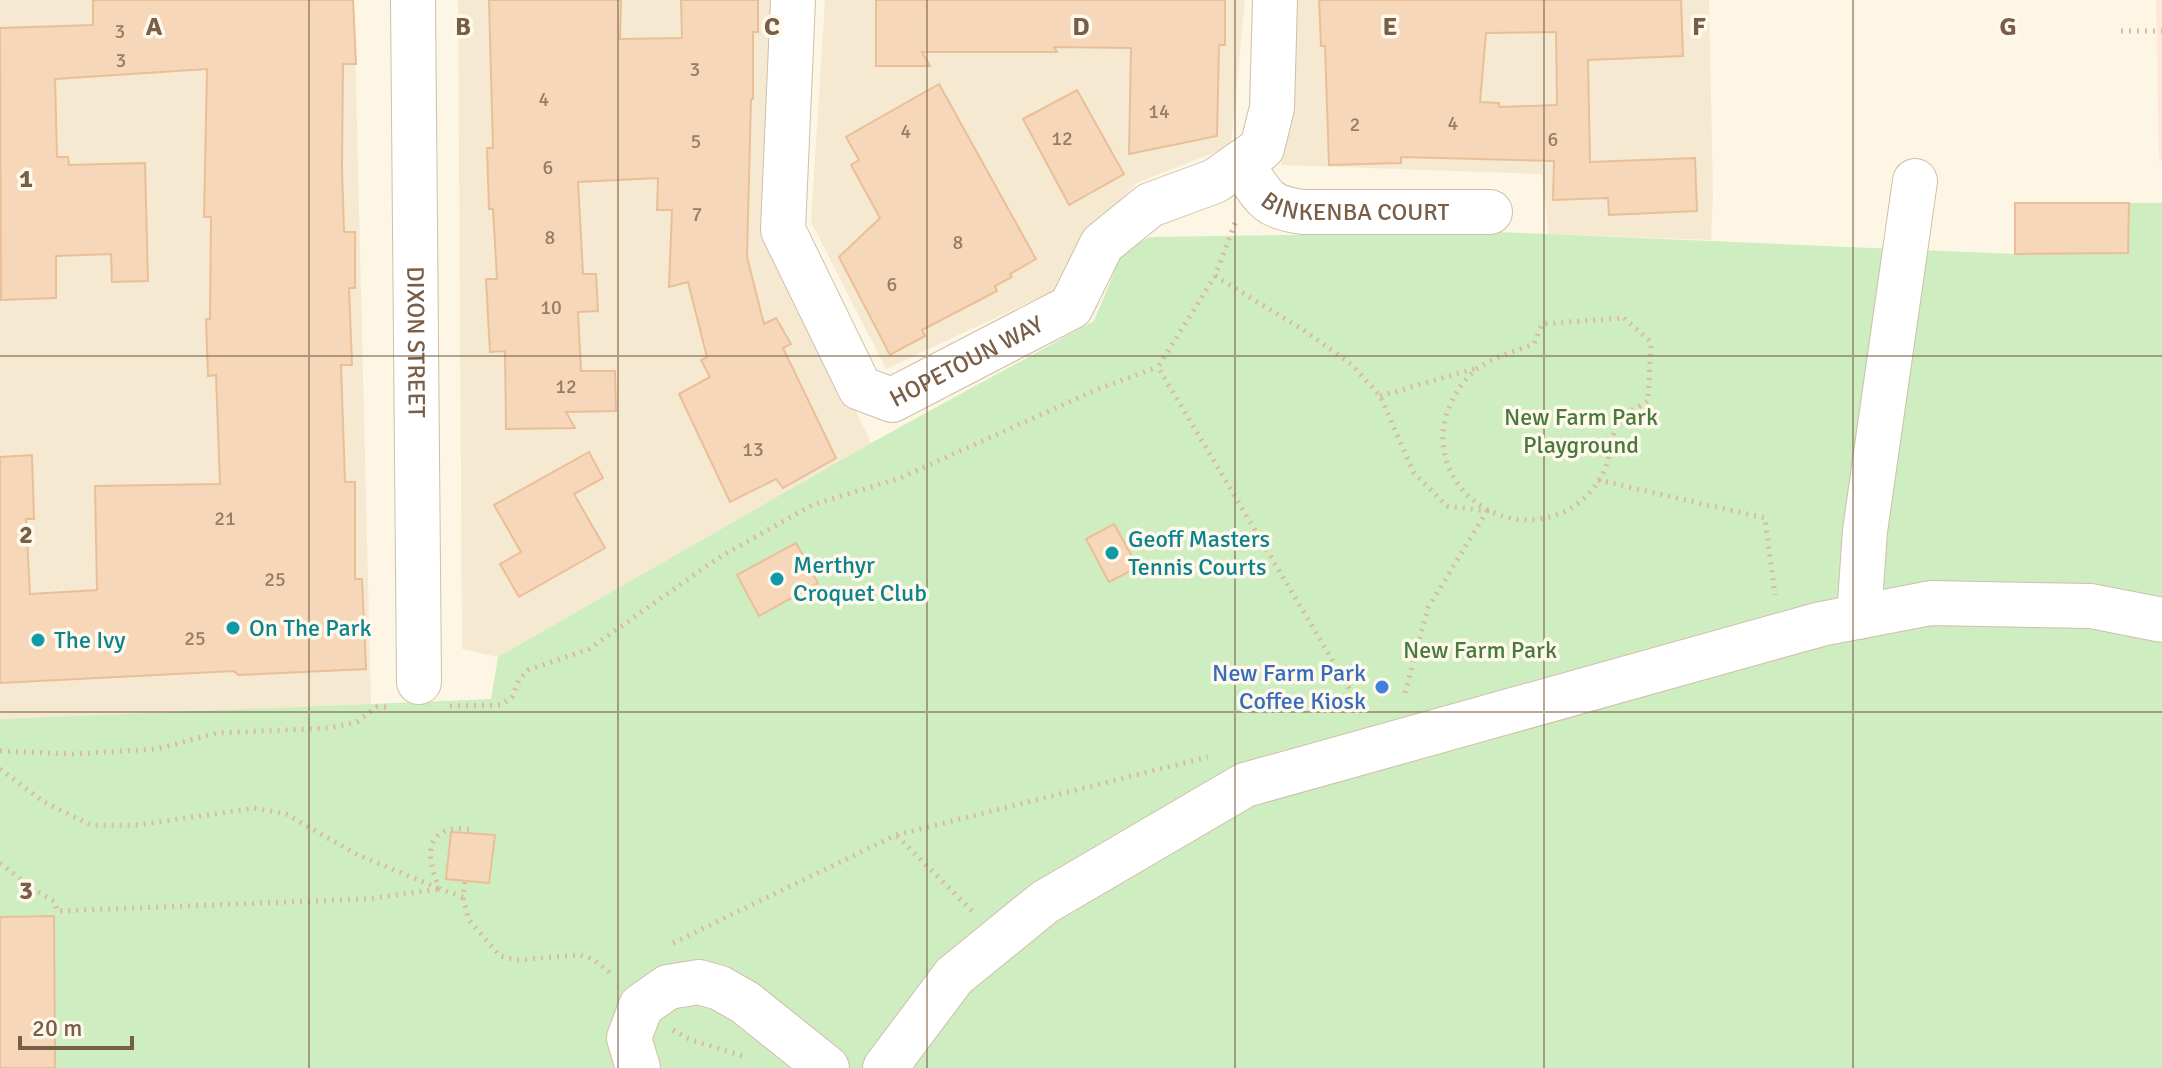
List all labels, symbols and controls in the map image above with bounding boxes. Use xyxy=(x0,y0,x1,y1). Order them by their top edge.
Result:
text: A xyxy=(146,11,163,43)
text: B xyxy=(455,11,471,43)
text: C xyxy=(764,11,780,43)
text: D xyxy=(1072,11,1090,43)
text: E xyxy=(1383,11,1397,43)
text: F xyxy=(1692,11,1706,43)
text: G xyxy=(1999,11,2017,43)
house number: 3 xyxy=(115,19,125,44)
house number: 3 xyxy=(116,48,126,73)
house number: 3 xyxy=(690,57,700,82)
house number: 4 xyxy=(539,87,550,112)
house number: 14 xyxy=(1148,99,1170,124)
house number: 4 xyxy=(1448,111,1459,136)
house number: 2 xyxy=(1350,112,1360,137)
house number: 4 xyxy=(901,119,912,144)
house number: 12 xyxy=(1051,126,1073,151)
house number: 6 xyxy=(1548,127,1558,152)
house number: 5 xyxy=(691,129,701,154)
house number: 6 xyxy=(543,155,553,180)
text: 1 xyxy=(19,163,33,195)
street label: BINKENBA COURT xyxy=(1255,185,1449,227)
house number: 7 xyxy=(692,202,702,227)
house number: 8 xyxy=(545,225,555,250)
house number: 8 xyxy=(953,230,963,255)
street label: DIXON STREET xyxy=(400,266,432,418)
house number: 6 xyxy=(887,272,897,297)
house number: 10 xyxy=(540,295,562,320)
street label: HOPETOUN WAY xyxy=(884,309,1048,414)
house number: 12 xyxy=(555,374,577,399)
park label: New Farm Park Playground xyxy=(1504,402,1658,460)
house number: 13 xyxy=(742,437,764,462)
house number: 21 xyxy=(214,506,236,531)
text: 2 xyxy=(19,519,33,551)
place label: Geoff Masters Tennis Courts xyxy=(1128,524,1270,582)
marker: Geoff Masters Tennis Courts xyxy=(1103,544,1121,562)
place label: Merthyr Croquet Club xyxy=(793,550,927,608)
house number: 25 xyxy=(264,567,286,592)
marker: Merthyr Croquet Club xyxy=(768,570,786,588)
place label: On The Park xyxy=(249,613,371,643)
marker: On The Park xyxy=(224,619,242,637)
place label: The Ivy xyxy=(54,625,125,655)
house number: 25 xyxy=(184,626,206,651)
marker: The Ivy xyxy=(29,631,47,649)
park label: New Farm Park xyxy=(1403,635,1557,665)
place label: New Farm Park Coffee Kiosk xyxy=(1212,658,1366,716)
marker: New Farm Park Coffee Kiosk xyxy=(1373,678,1391,696)
text: 3 xyxy=(19,875,33,907)
scale bar xyxy=(20,1000,132,1050)
text: 20 m xyxy=(32,1013,82,1043)

